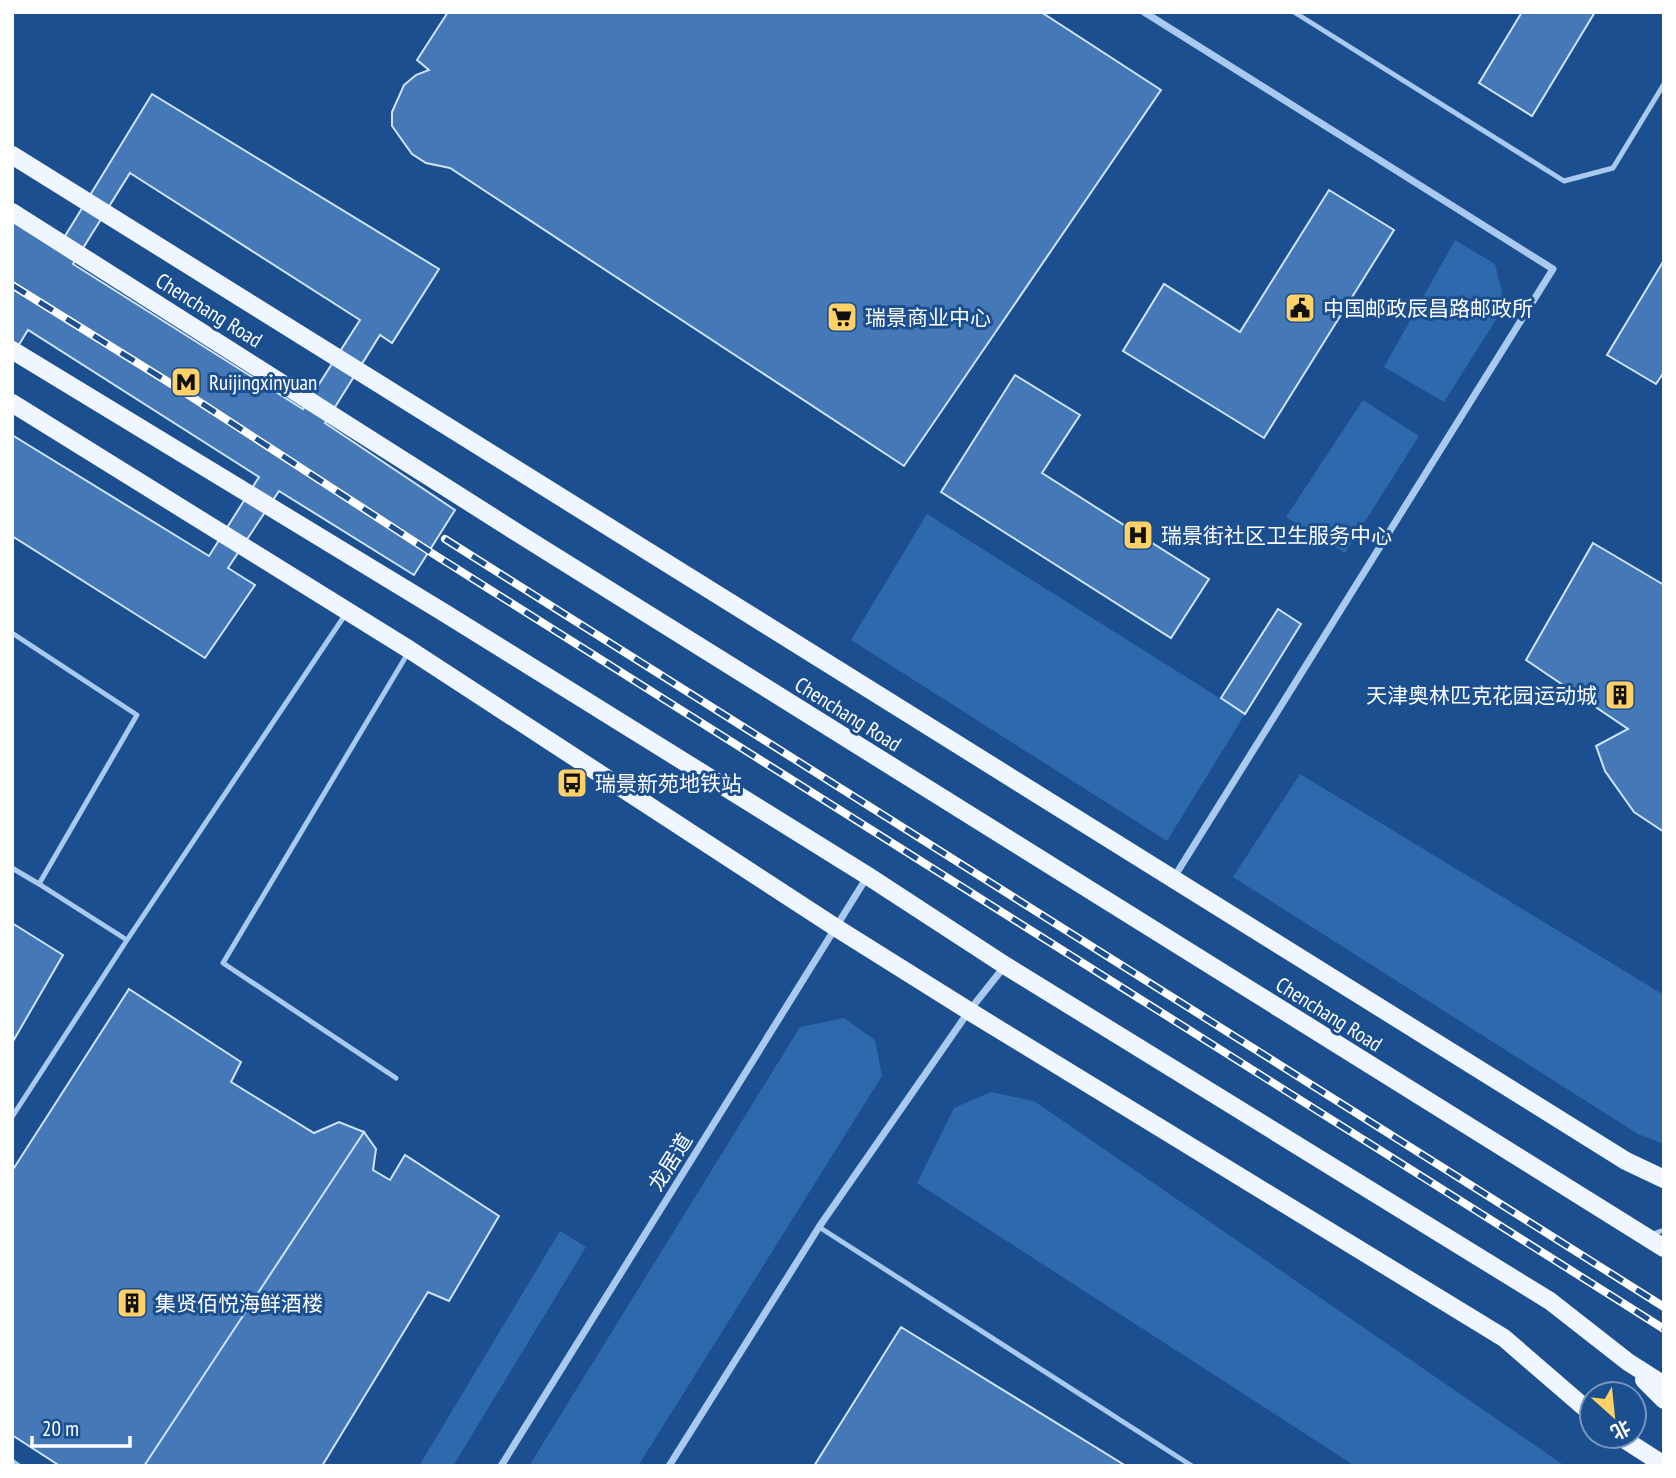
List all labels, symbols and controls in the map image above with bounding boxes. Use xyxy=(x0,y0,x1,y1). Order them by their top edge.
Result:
street label: Chenchang Road xyxy=(151,267,267,353)
public building icon: 中国邮政辰昌路邮政所 xyxy=(1283,291,1317,325)
place label: 中国邮政辰昌路邮政所 xyxy=(1323,295,1533,322)
supermarket icon: 瑞景商业中心 xyxy=(825,300,859,334)
place label: 瑞景商业中心 xyxy=(865,304,991,331)
metro station icon: Ruijingxinyuan xyxy=(169,365,203,399)
place label: Ruijingxinyuan xyxy=(209,369,317,396)
hospital icon: 瑞景街社区卫生服务中心 xyxy=(1121,518,1155,552)
place label: 瑞景街社区卫生服务中心 xyxy=(1161,522,1392,549)
street label: Chenchang Road xyxy=(790,671,906,757)
building icon: 天津奥林匹克花园运动城 xyxy=(1603,678,1637,712)
place label: 天津奥林匹克花园运动城 xyxy=(1366,682,1597,709)
bus stop icon: 瑞景新苑地铁站 xyxy=(555,766,589,800)
place label: 瑞景新苑地铁站 xyxy=(595,770,742,797)
street label: Chenchang Road xyxy=(1271,971,1387,1057)
street label: 龙居道 xyxy=(642,1128,698,1196)
building icon: 集贤佰悦海鲜酒楼 xyxy=(115,1286,149,1320)
place label: 集贤佰悦海鲜酒楼 xyxy=(155,1290,323,1317)
north arrow xyxy=(1578,1380,1648,1450)
scale bar xyxy=(32,1404,130,1448)
text: 20 m xyxy=(42,1415,79,1442)
text: 北 xyxy=(1607,1415,1635,1445)

